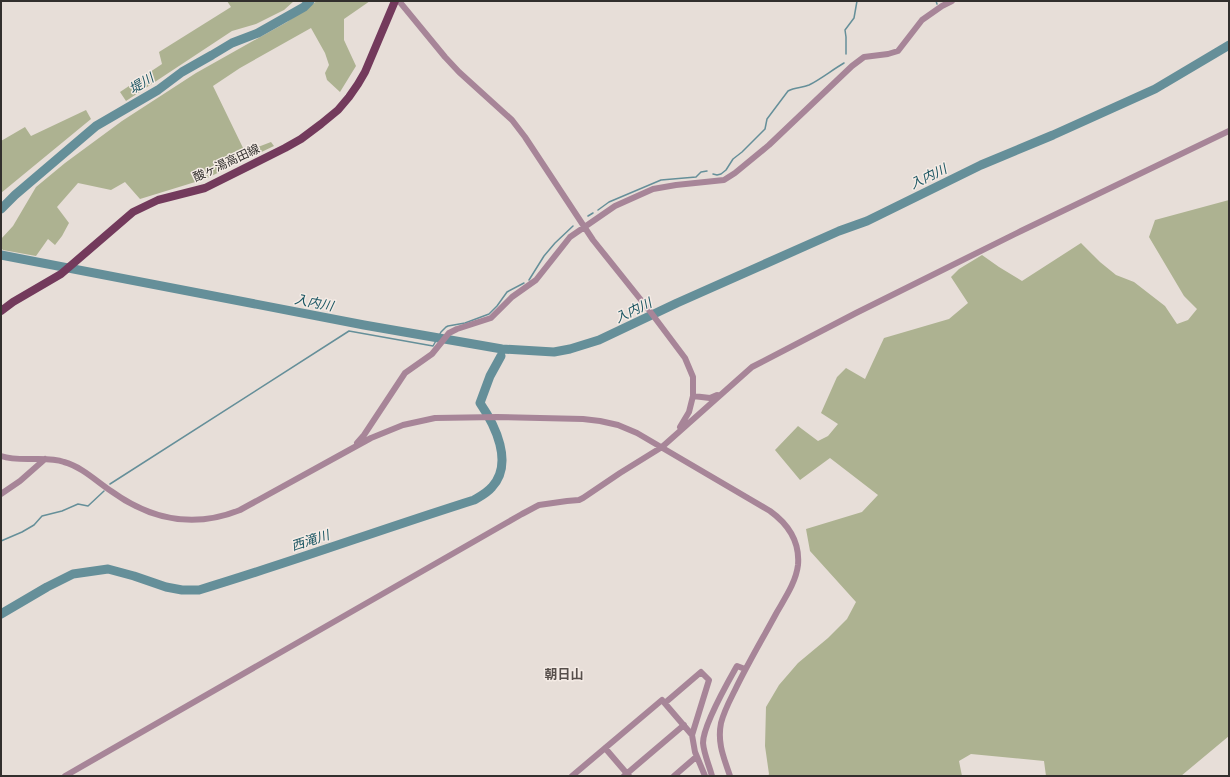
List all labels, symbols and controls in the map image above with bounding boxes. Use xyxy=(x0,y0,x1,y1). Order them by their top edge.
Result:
water label: 堤川 xyxy=(126,68,158,97)
street label: 酸ヶ湯高田線 xyxy=(190,140,262,184)
water label: 入内川 xyxy=(907,159,951,192)
water label: 入内川 xyxy=(293,290,337,314)
water label: 入内川 xyxy=(612,293,656,326)
water label: 西滝川 xyxy=(289,526,333,554)
district label: 朝日山 xyxy=(544,666,584,682)

